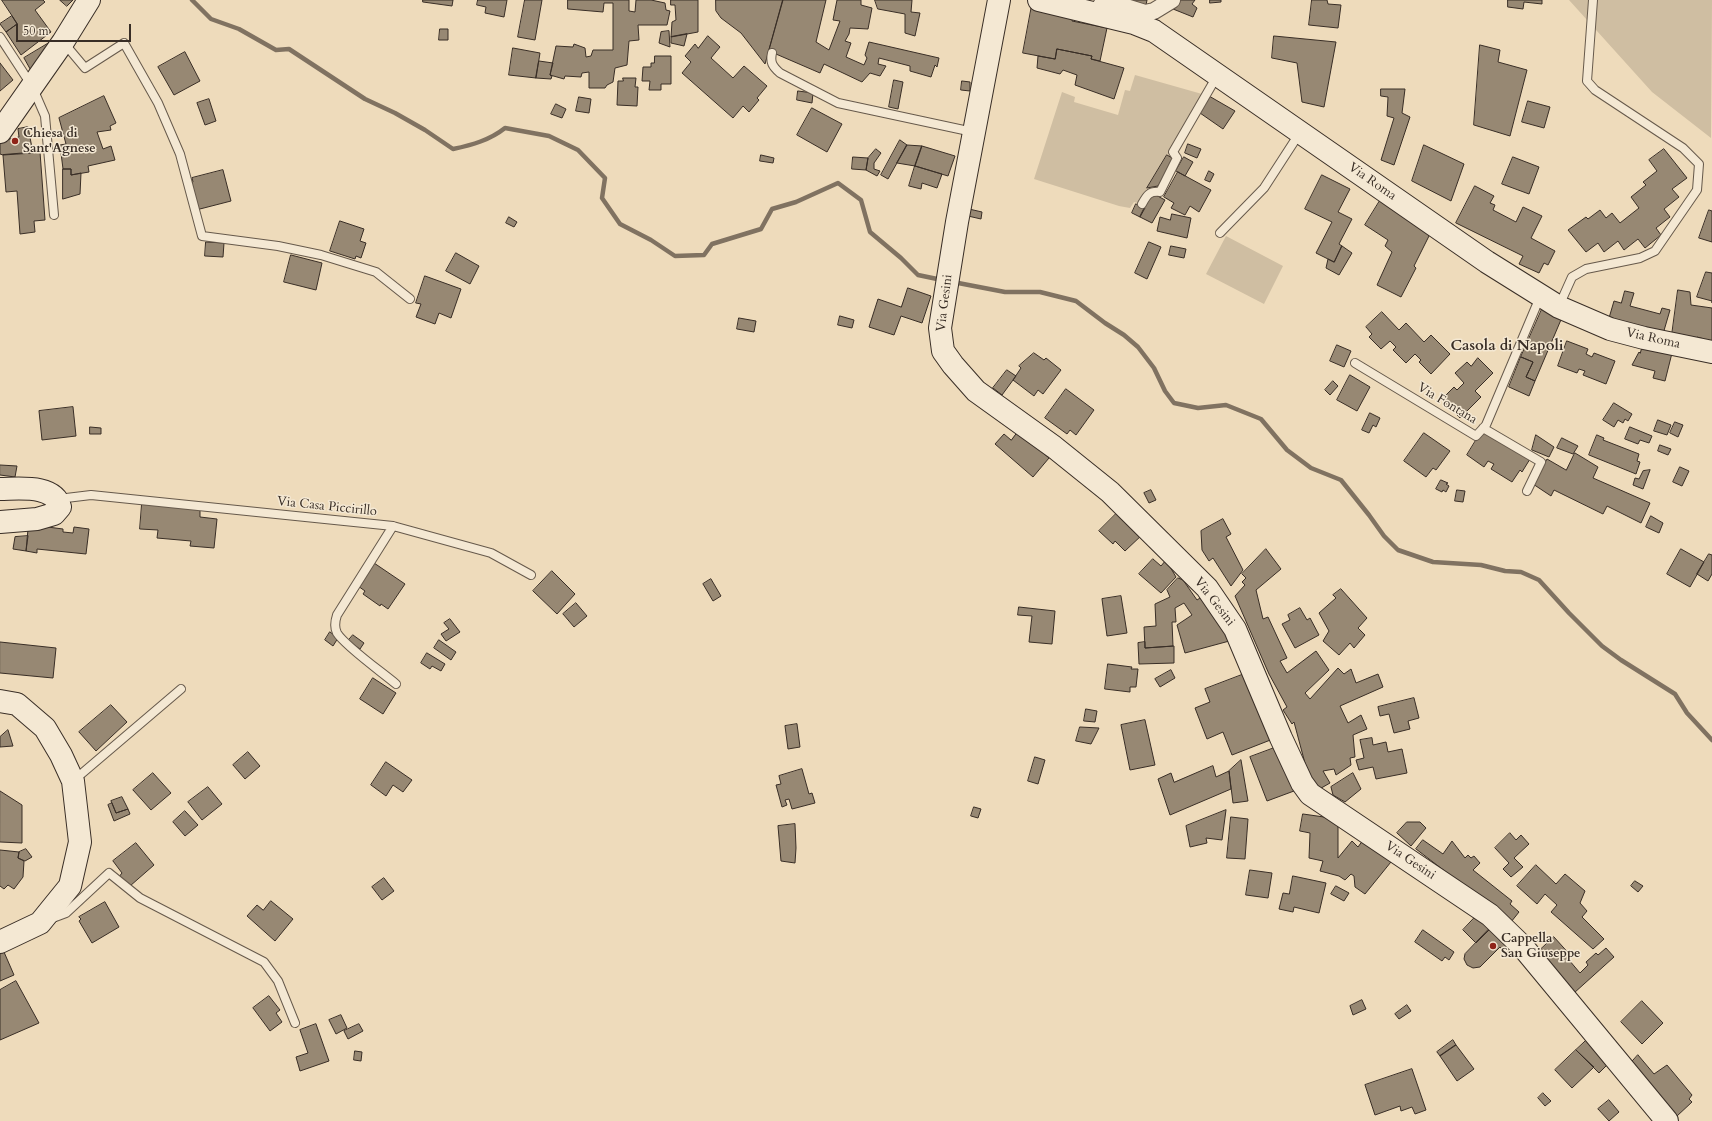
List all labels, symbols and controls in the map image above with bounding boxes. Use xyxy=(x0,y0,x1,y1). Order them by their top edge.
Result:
scale bar xyxy=(18,16,133,42)
text: 50 m xyxy=(23,23,49,39)
place label: Chiesa di Sant'Agnese xyxy=(23,126,96,157)
marker: Chiesa di Sant'Agnese xyxy=(10,136,20,146)
street label: Via Roma xyxy=(1345,160,1399,204)
street label: Via Gesini xyxy=(934,273,956,333)
street label: Via Roma xyxy=(1624,325,1682,353)
district label: Casola di Napoli xyxy=(1450,338,1564,356)
street label: Via Fontana xyxy=(1414,380,1480,428)
street label: Via Casa Piccirillo xyxy=(276,494,378,520)
street label: Via Gesini xyxy=(1190,575,1238,629)
street label: Via Gesini xyxy=(1382,838,1438,884)
place label: Cappella San Giuseppe xyxy=(1501,931,1580,962)
marker: Cappella San Giuseppe xyxy=(1488,941,1498,951)

